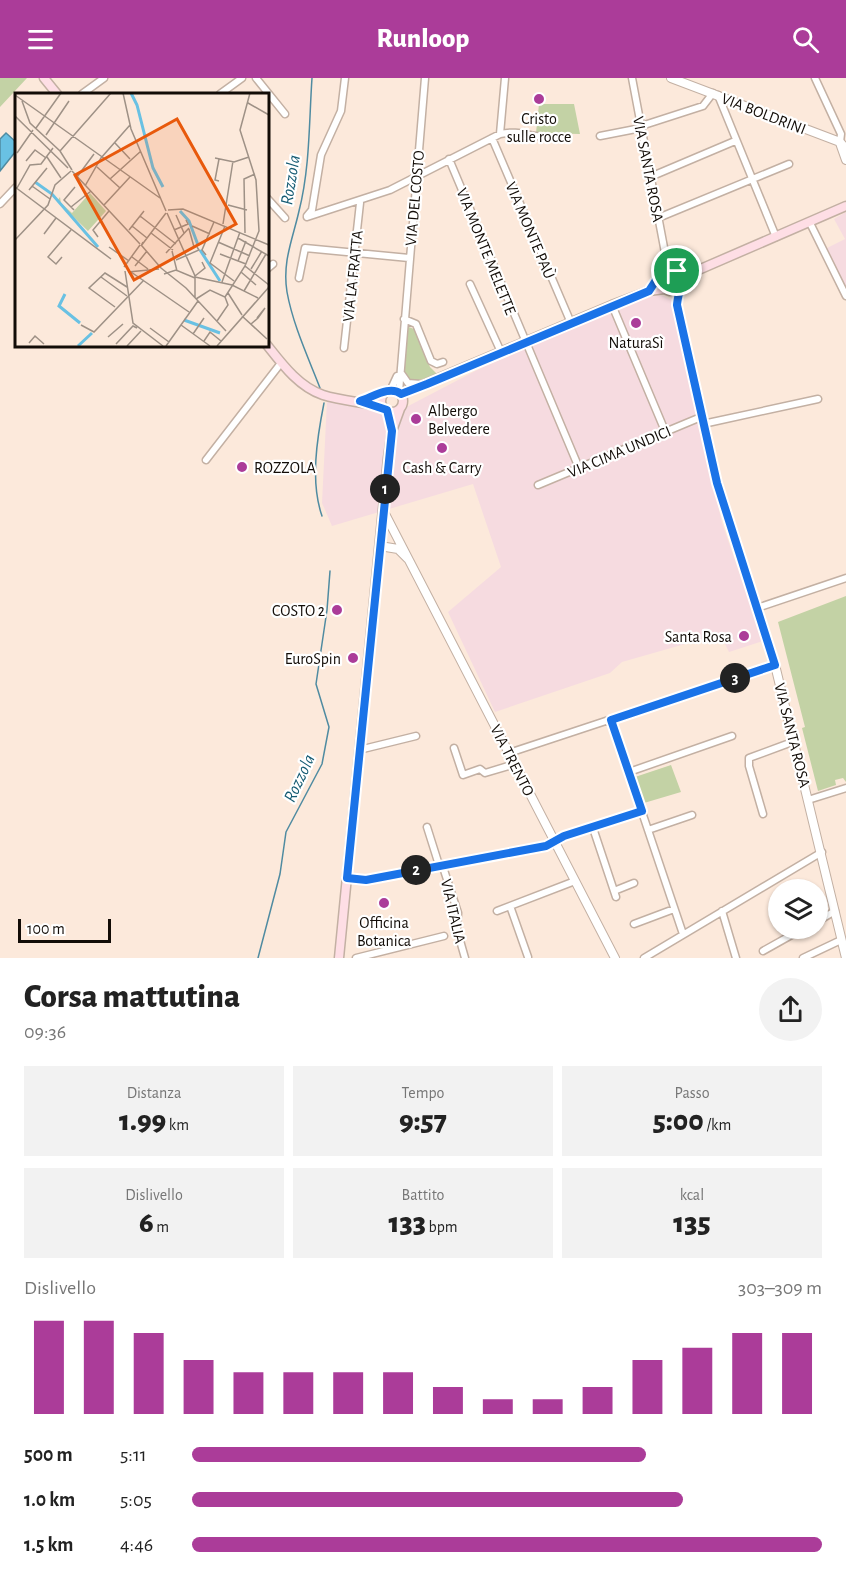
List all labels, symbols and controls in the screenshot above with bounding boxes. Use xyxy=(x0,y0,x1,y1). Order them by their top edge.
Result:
icon: menu xyxy=(24,23,57,56)
icon: search xyxy=(789,23,822,56)
text: Runloop xyxy=(377,25,469,52)
street label: VIA BOLDRINI xyxy=(719,90,808,137)
marker: Cristo sulle rocce xyxy=(532,92,546,106)
inset map xyxy=(15,93,268,346)
place label: Cristo sulle rocce xyxy=(507,111,571,145)
street label: VIA SANTA ROSA xyxy=(630,115,666,223)
street label: VIA DEL COSTO xyxy=(403,150,427,246)
water label: Rozzola xyxy=(278,154,304,206)
street label: VIA MONTE PAÙ xyxy=(503,179,559,281)
street label: VIA MONTE MELETTE xyxy=(453,186,519,317)
street label: VIA LA FRATTA xyxy=(340,230,366,323)
pin xyxy=(651,245,702,296)
icon: arrive xyxy=(660,254,693,287)
marker: NaturaSì xyxy=(629,316,643,330)
place label: NaturaSì xyxy=(609,335,664,351)
place label: Albergo Belvedere xyxy=(428,403,490,437)
marker: Albergo Belvedere xyxy=(409,412,423,426)
street label: VIA CIMA UNDICI xyxy=(566,423,673,481)
marker: Cash & Carry xyxy=(435,441,449,455)
marker: ROZZOLA xyxy=(235,460,249,474)
place label: ROZZOLA xyxy=(254,460,316,476)
place label: Cash & Carry xyxy=(402,460,482,477)
pin: 1 xyxy=(370,474,400,504)
text: 1 xyxy=(382,481,388,497)
place label: COSTO 2 xyxy=(272,603,325,619)
marker: COSTO 2 xyxy=(330,603,344,617)
place label: Santa Rosa xyxy=(665,629,732,645)
marker: Santa Rosa xyxy=(737,629,751,643)
place label: EuroSpin xyxy=(285,651,341,667)
marker: EuroSpin xyxy=(346,651,360,665)
pin: 3 xyxy=(720,663,750,693)
text: 3 xyxy=(732,670,738,686)
street label: VIA SANTA ROSA xyxy=(771,681,813,789)
street label: VIA TRENTO xyxy=(487,722,537,799)
water label: Rozzola xyxy=(281,752,319,805)
pin: 2 xyxy=(401,855,431,885)
text: 2 xyxy=(412,862,420,878)
street label: VIA ITALIA xyxy=(438,877,468,945)
map controls xyxy=(768,879,828,939)
button: layers xyxy=(768,879,828,939)
marker: Officina Botanica xyxy=(377,896,391,910)
place label: Officina Botanica xyxy=(357,915,411,949)
scale bar xyxy=(18,916,111,944)
text: 100 m xyxy=(27,921,65,937)
button: share xyxy=(759,978,822,1041)
text: Corsa mattutina xyxy=(24,981,240,1014)
text: 09:36 xyxy=(24,1022,66,1042)
text: Distanza xyxy=(127,1085,181,1101)
text: Tempo xyxy=(402,1085,444,1101)
text: Passo xyxy=(675,1085,710,1101)
text: 1.99 xyxy=(119,1106,166,1136)
text: 9:57 xyxy=(399,1106,447,1136)
text: 5:00 xyxy=(653,1106,704,1136)
text: km xyxy=(166,1117,189,1133)
text: /km xyxy=(704,1117,731,1133)
text: Dislivello xyxy=(125,1187,183,1203)
text: Battito xyxy=(402,1187,444,1203)
text: kcal xyxy=(680,1187,704,1203)
text: 6 xyxy=(139,1208,154,1238)
text: 133 xyxy=(388,1208,426,1238)
text: 135 xyxy=(673,1208,711,1238)
text: m xyxy=(154,1219,169,1235)
text: bpm xyxy=(426,1219,458,1235)
text: Dislivello xyxy=(24,1278,96,1298)
text: 303–309 m xyxy=(738,1278,822,1298)
text: 500 m xyxy=(24,1445,73,1465)
text: 5:11 xyxy=(120,1445,147,1465)
text: 1.0 km xyxy=(24,1490,75,1510)
text: 5:05 xyxy=(120,1490,152,1510)
text: 1.5 km xyxy=(24,1535,73,1555)
text: 4:46 xyxy=(120,1535,153,1555)

